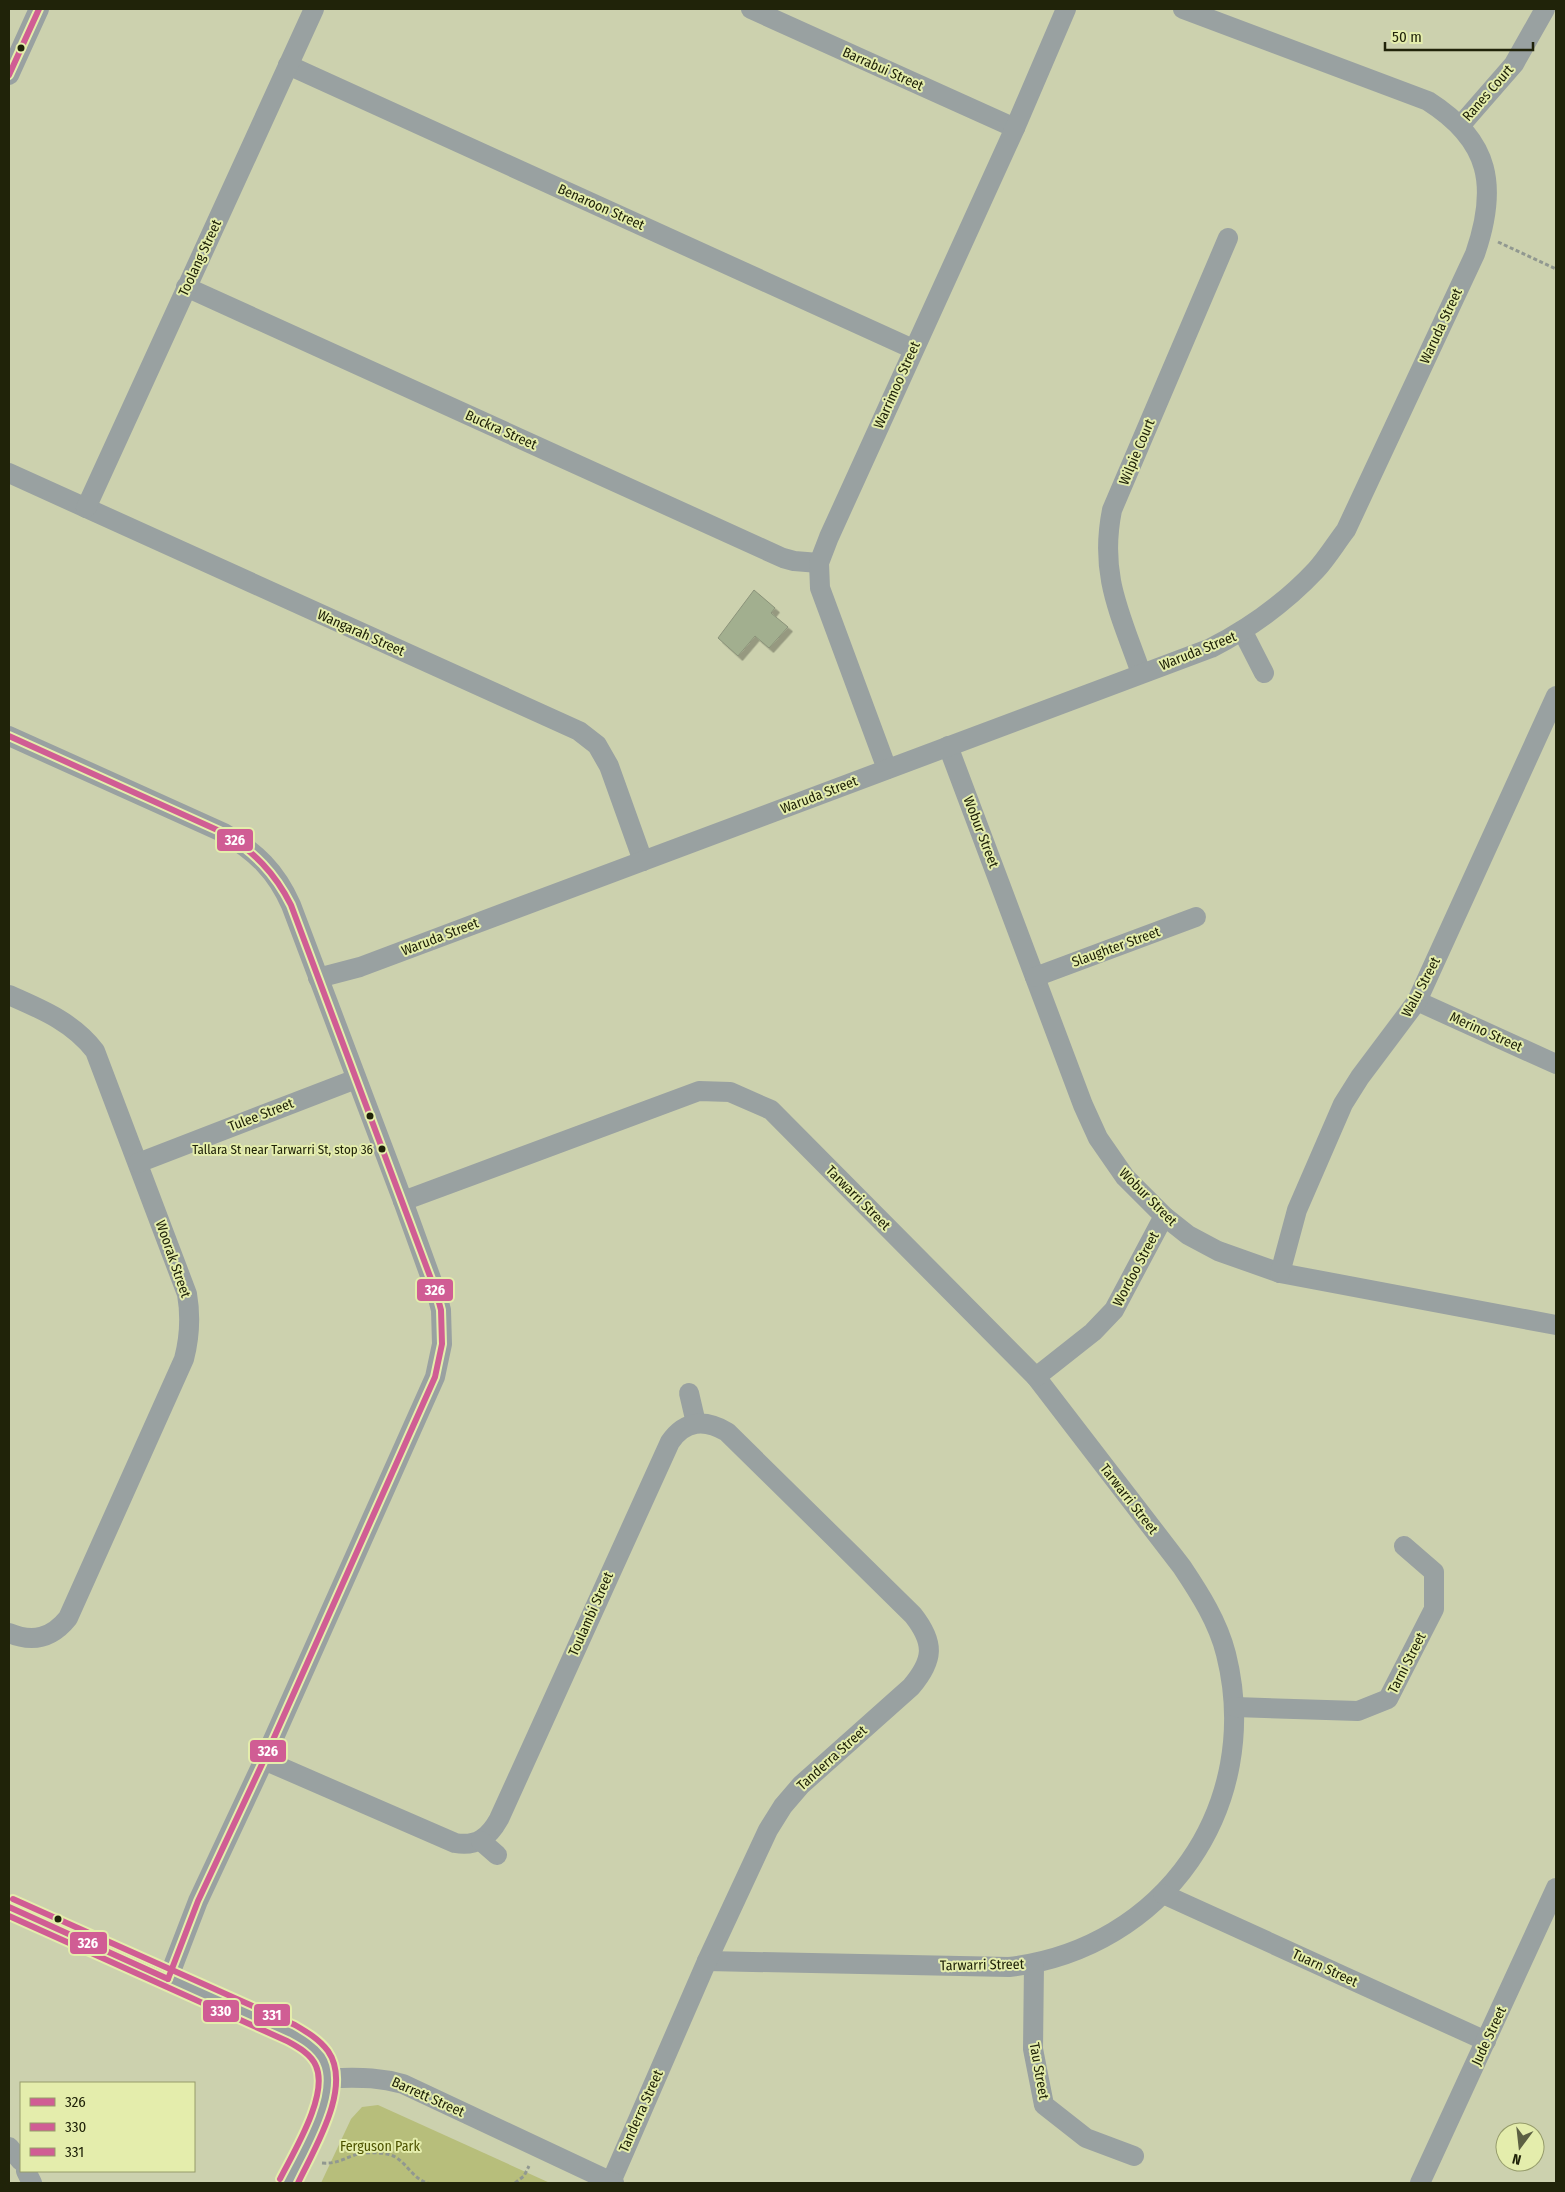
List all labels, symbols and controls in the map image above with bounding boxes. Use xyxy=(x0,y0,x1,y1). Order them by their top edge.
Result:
scale bar xyxy=(1385,20,1532,52)
text: 50 m xyxy=(1392,28,1422,46)
unlabelled marker xyxy=(16,43,26,53)
street label: Barrabui Street xyxy=(840,44,926,95)
street label: Ranes Court xyxy=(1459,61,1517,125)
street label: Benaroon Street xyxy=(555,180,647,234)
street label: Toolang Street xyxy=(175,217,225,299)
street label: Waruda Street xyxy=(1416,285,1466,366)
street label: Warrimoo Street xyxy=(870,338,924,431)
street label: Buckra Street xyxy=(463,407,540,453)
street label: Wilpie Court xyxy=(1116,416,1159,487)
street label: Wangarah Street xyxy=(315,606,408,660)
street label: Waruda Street xyxy=(1157,628,1239,674)
street label: Waruda Street xyxy=(778,772,860,817)
street label: Wobur Street xyxy=(960,794,1003,870)
line badge: 326 xyxy=(216,828,254,852)
text: 326 xyxy=(224,832,245,849)
street label: Waruda Street xyxy=(399,914,481,959)
street label: Slaughter Street xyxy=(1070,923,1163,971)
street label: Walu Street xyxy=(1398,954,1444,1020)
street label: Merino Street xyxy=(1447,1008,1525,1056)
street label: Tulee Street xyxy=(226,1095,296,1135)
unlabelled marker xyxy=(365,1111,375,1121)
place label: Tallara St near Tarwarri St, stop 36 xyxy=(192,1142,373,1157)
marker: Tallara St near Tarwarri St, stop 36 xyxy=(377,1144,387,1154)
street label: Tarwarri Street xyxy=(822,1162,894,1234)
street label: Wobur Street xyxy=(1115,1164,1181,1230)
street label: Woorak Street xyxy=(152,1218,194,1300)
street label: Wordoo Street xyxy=(1109,1228,1163,1309)
line badge: 326 xyxy=(416,1278,454,1302)
text: 326 xyxy=(424,1282,445,1299)
street label: Tarwarri Street xyxy=(1096,1461,1162,1538)
street label: Toulambi Street xyxy=(565,1569,617,1659)
street label: Tarni Street xyxy=(1384,1629,1430,1696)
street label: Tanderra Street xyxy=(793,1722,871,1794)
line badge: 326 xyxy=(249,1739,287,1763)
text: 326 xyxy=(257,1743,278,1760)
unlabelled marker xyxy=(53,1914,63,1924)
line badge: 326 xyxy=(69,1931,108,1955)
text: 326 xyxy=(77,1935,98,1952)
street label: Tuarn Street xyxy=(1290,1945,1361,1991)
street label: Tarwarri Street xyxy=(940,1956,1025,1974)
line badge: 330 xyxy=(202,1999,240,2023)
text: 330 xyxy=(210,2003,232,2020)
line badge: 331 xyxy=(253,2003,291,2027)
street label: Jude Street xyxy=(1468,2003,1510,2068)
text: 331 xyxy=(262,2007,281,2024)
street label: Tau Street xyxy=(1026,2041,1052,2101)
street label: Tanderra Street xyxy=(615,2067,667,2155)
street label: Barrett Street xyxy=(389,2073,467,2121)
legend xyxy=(20,2082,195,2172)
text: 326 xyxy=(65,2093,86,2111)
text: 330 xyxy=(65,2118,86,2136)
north arrow xyxy=(1495,2122,1545,2172)
park label: Ferguson Park xyxy=(340,2138,420,2155)
text: 331 xyxy=(65,2143,84,2161)
text: N xyxy=(1511,2150,1523,2168)

